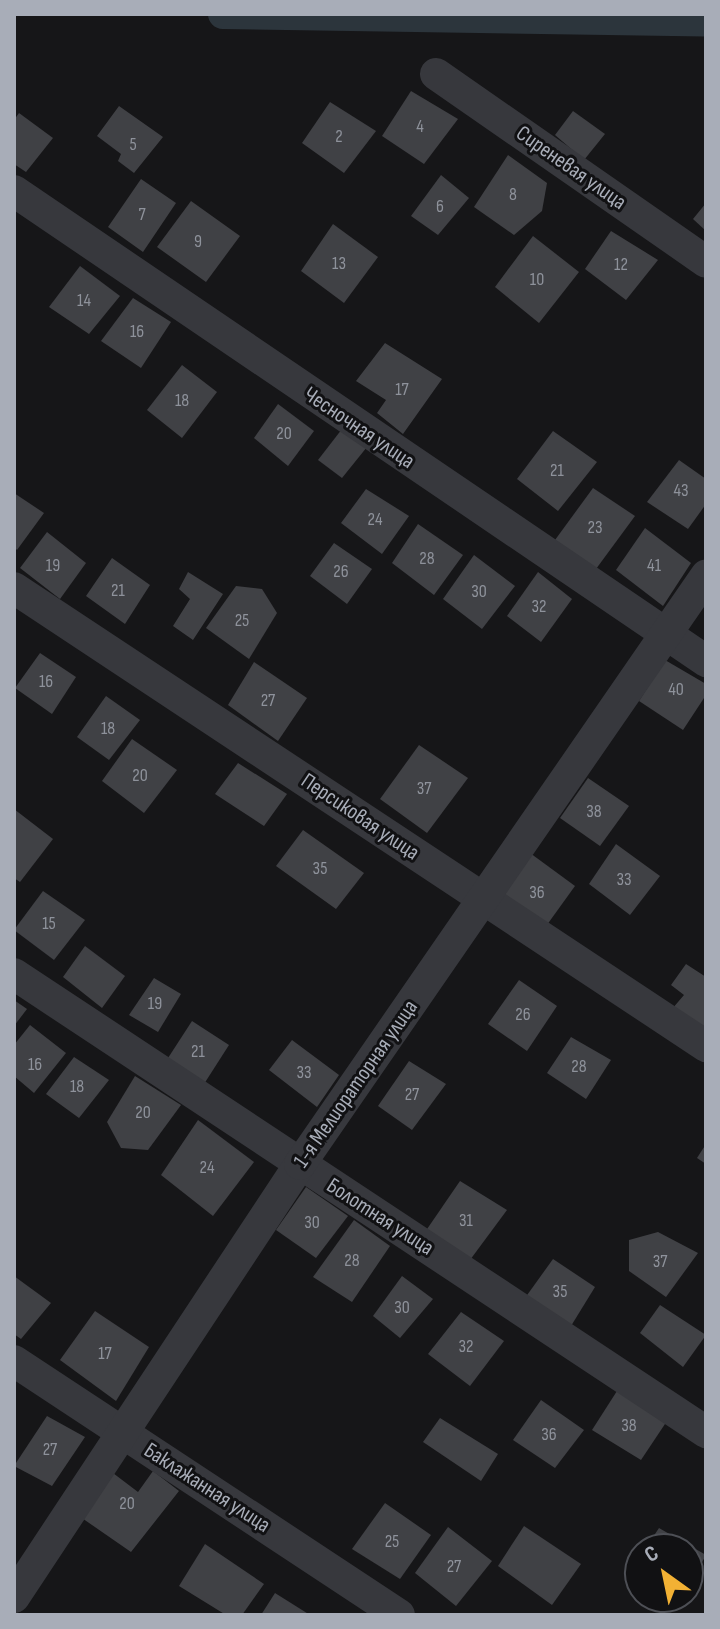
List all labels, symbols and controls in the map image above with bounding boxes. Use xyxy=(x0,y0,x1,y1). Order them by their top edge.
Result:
house number: 4 xyxy=(416,116,424,138)
street label: Сиреневая улица xyxy=(511,120,631,216)
house number: 2 xyxy=(335,126,343,148)
house number: 5 xyxy=(129,134,137,156)
house number: 8 xyxy=(509,184,517,206)
house number: 6 xyxy=(436,196,444,218)
house number: 7 xyxy=(138,204,146,226)
house number: 9 xyxy=(194,231,202,253)
house number: 13 xyxy=(332,253,346,275)
house number: 12 xyxy=(614,254,628,276)
house number: 10 xyxy=(530,269,544,291)
house number: 14 xyxy=(77,290,91,312)
house number: 16 xyxy=(130,321,144,343)
house number: 17 xyxy=(395,379,409,401)
street label: Чесночная улица xyxy=(299,381,419,475)
house number: 18 xyxy=(175,390,189,412)
house number: 20 xyxy=(276,423,292,445)
house number: 21 xyxy=(550,460,564,482)
house number: 43 xyxy=(673,480,689,502)
house number: 24 xyxy=(368,509,382,531)
house number: 23 xyxy=(588,517,602,539)
house number: 28 xyxy=(419,548,435,570)
house number: 19 xyxy=(46,555,60,577)
house number: 41 xyxy=(647,555,661,577)
house number: 26 xyxy=(333,561,349,583)
house number: 21 xyxy=(111,580,125,602)
house number: 30 xyxy=(471,581,487,603)
house number: 32 xyxy=(532,596,546,618)
house number: 25 xyxy=(235,610,249,632)
house number: 16 xyxy=(39,671,53,693)
house number: 40 xyxy=(668,679,684,701)
house number: 27 xyxy=(261,690,275,712)
house number: 18 xyxy=(101,718,115,740)
house number: 20 xyxy=(132,765,148,787)
street label: Персиковая улица xyxy=(296,768,424,866)
house number: 37 xyxy=(417,778,431,800)
house number: 38 xyxy=(586,801,602,823)
house number: 35 xyxy=(313,858,327,880)
house number: 33 xyxy=(616,869,632,891)
house number: 36 xyxy=(529,882,545,904)
house number: 15 xyxy=(42,913,56,935)
house number: 19 xyxy=(148,993,162,1015)
street label: 1-я Мелиораторная улица xyxy=(288,995,424,1173)
house number: 26 xyxy=(515,1004,531,1026)
house number: 21 xyxy=(191,1041,205,1063)
house number: 16 xyxy=(28,1054,42,1076)
house number: 28 xyxy=(571,1056,587,1078)
house number: 33 xyxy=(296,1062,312,1084)
house number: 18 xyxy=(70,1076,84,1098)
house number: 27 xyxy=(405,1084,419,1106)
house number: 20 xyxy=(135,1102,151,1124)
house number: 24 xyxy=(200,1157,214,1179)
street label: Болотная улица xyxy=(321,1173,439,1261)
house number: 31 xyxy=(459,1210,473,1232)
house number: 30 xyxy=(304,1212,320,1234)
house number: 28 xyxy=(344,1250,360,1272)
house number: 37 xyxy=(653,1251,667,1273)
house number: 35 xyxy=(553,1281,567,1303)
house number: 30 xyxy=(394,1297,410,1319)
house number: 32 xyxy=(459,1336,473,1358)
house number: 17 xyxy=(98,1343,112,1365)
house number: 38 xyxy=(621,1415,637,1437)
house number: 36 xyxy=(541,1424,557,1446)
street label: Баклажанная улица xyxy=(139,1437,275,1539)
house number: 27 xyxy=(43,1439,57,1461)
house number: 20 xyxy=(119,1493,135,1515)
house number: 25 xyxy=(385,1531,399,1553)
north arrow xyxy=(624,1533,704,1613)
text: С xyxy=(640,1540,664,1569)
house number: 27 xyxy=(447,1556,461,1578)

